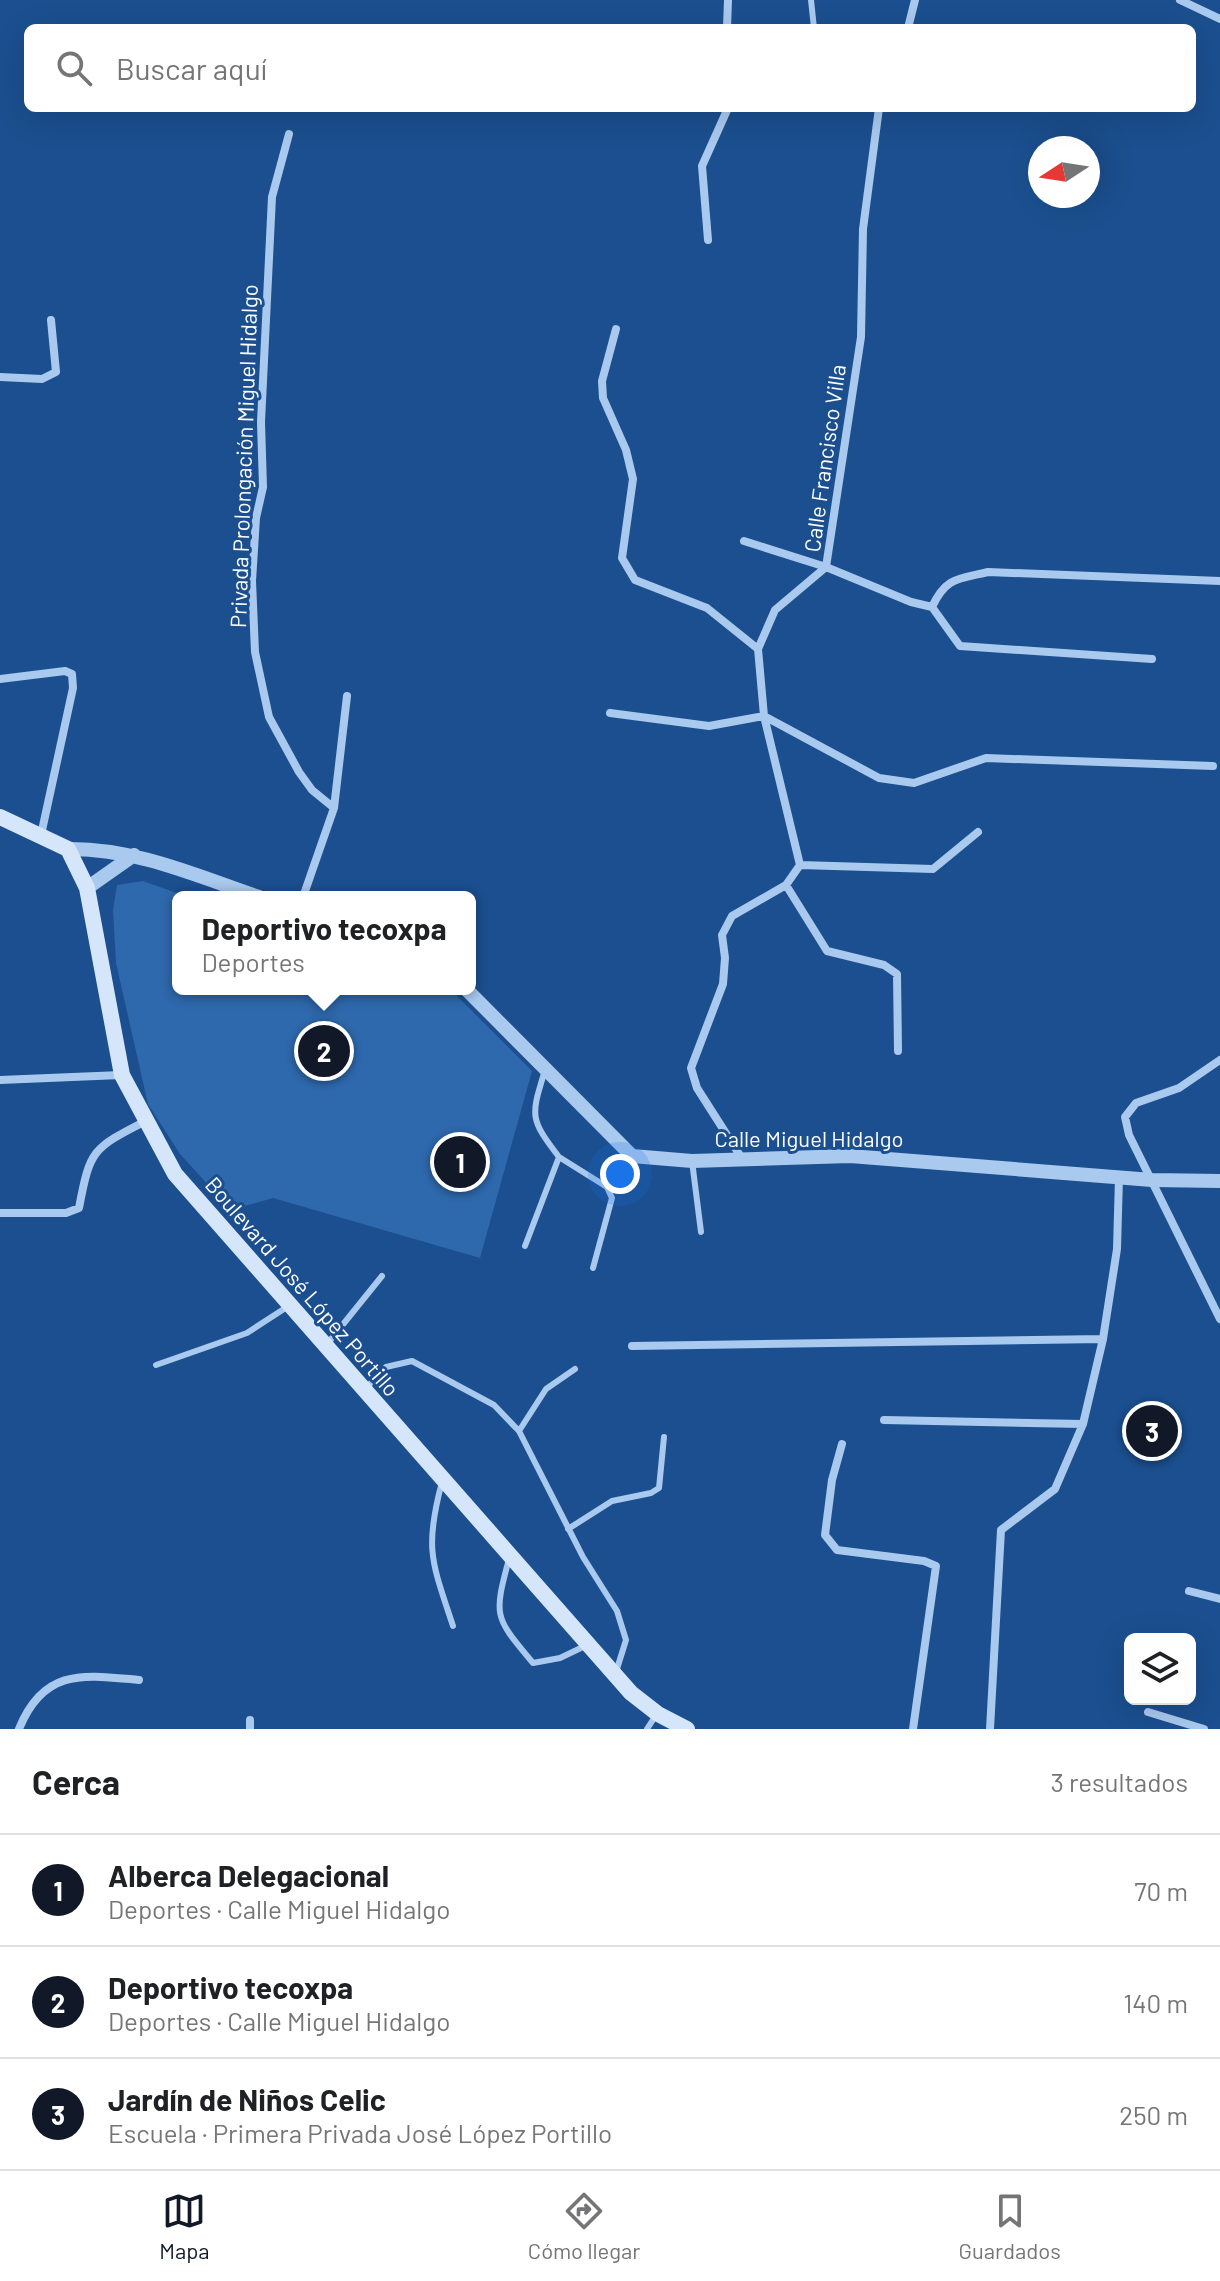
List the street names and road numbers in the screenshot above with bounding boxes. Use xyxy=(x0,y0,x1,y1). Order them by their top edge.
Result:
street label: Privada Prolongación Miguel Hidalgo xyxy=(224,284,262,628)
street label: Calle Francisco Villa xyxy=(798,363,850,553)
street label: Calle Miguel Hidalgo xyxy=(715,1125,903,1151)
street label: Boulevard José López Portillo xyxy=(201,1171,405,1401)

